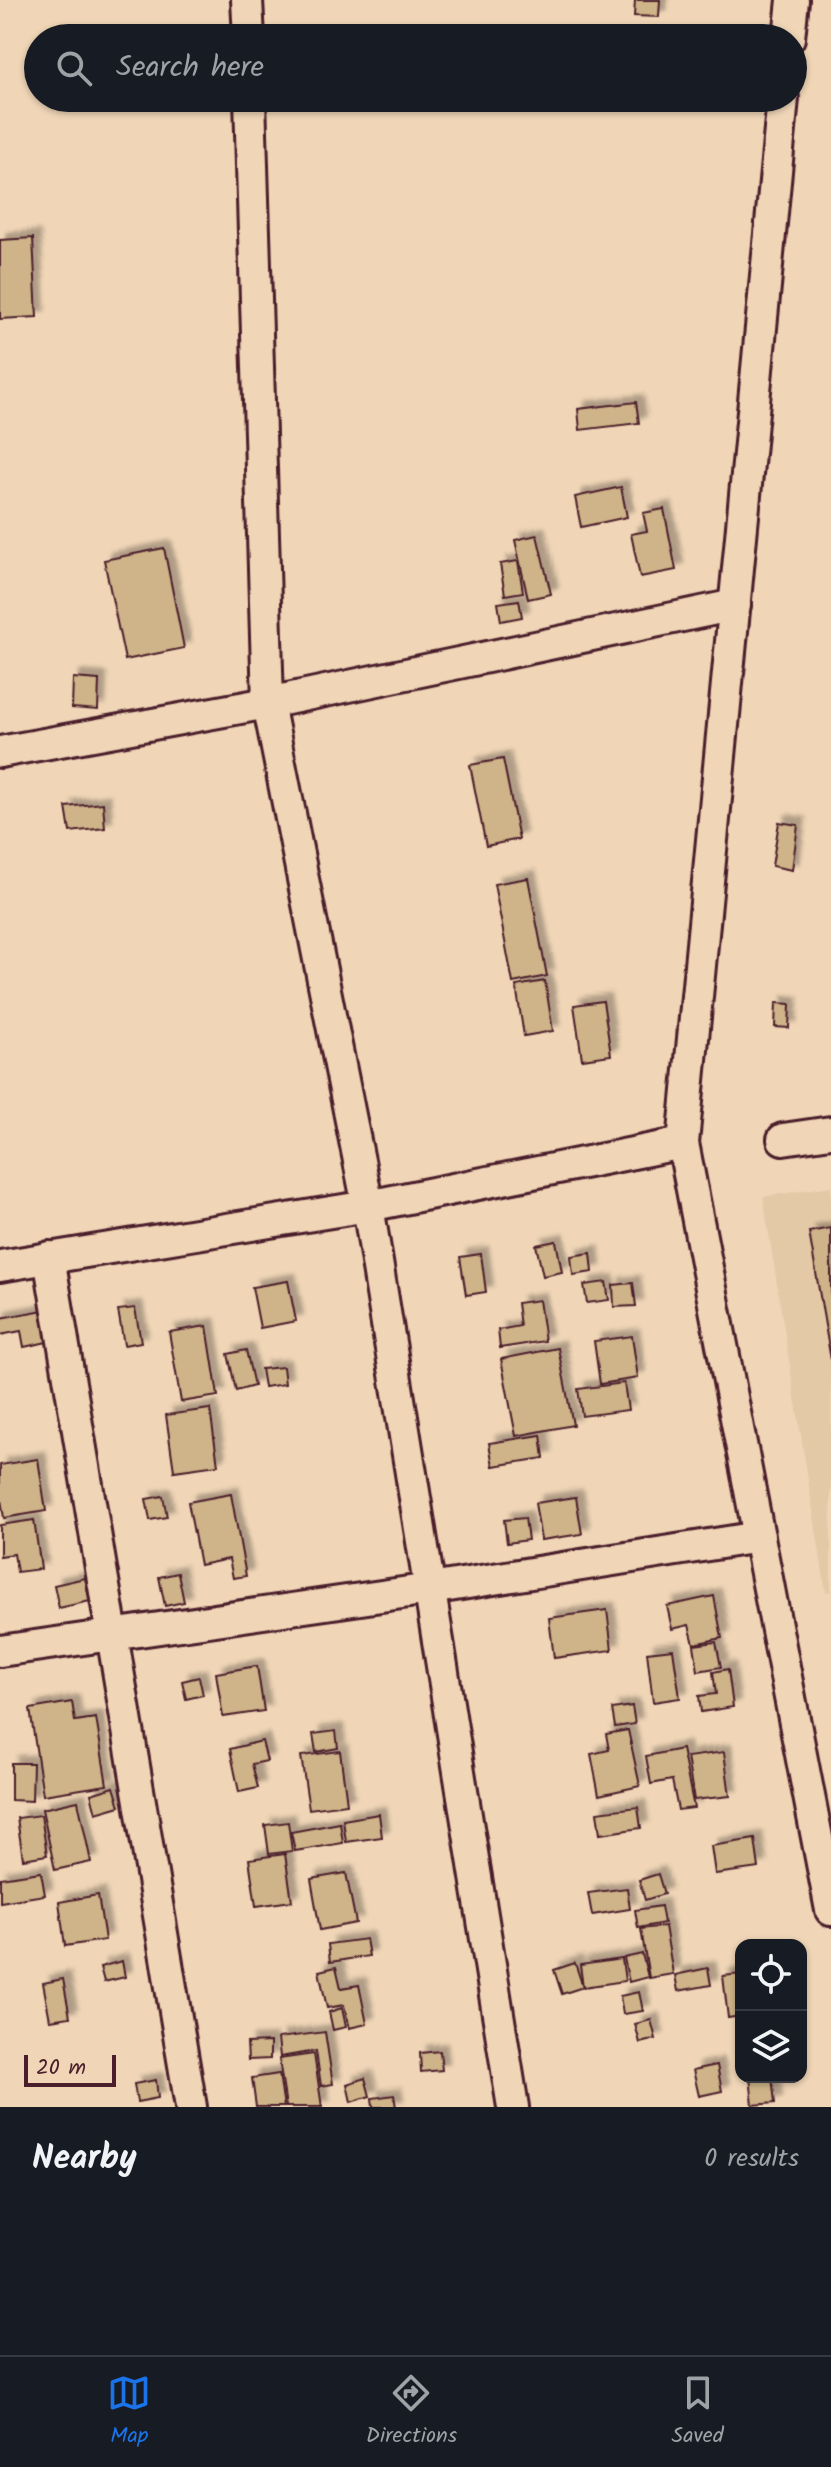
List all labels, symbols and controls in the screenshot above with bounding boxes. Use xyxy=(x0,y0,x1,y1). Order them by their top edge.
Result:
search box xyxy=(24,24,807,112)
text: Search here xyxy=(116,44,264,92)
icon: search xyxy=(52,46,96,90)
map controls xyxy=(735,1939,807,2083)
button: locate xyxy=(735,1939,807,2011)
button: layers xyxy=(735,2011,807,2083)
scale bar xyxy=(24,2051,116,2087)
text: 20 m xyxy=(36,2051,86,2086)
text: Nearby xyxy=(32,2132,137,2186)
text: 0 results xyxy=(704,2138,799,2180)
tab: Map xyxy=(107,2371,151,2454)
tab: Directions xyxy=(366,2371,457,2454)
tab: Saved xyxy=(672,2371,724,2454)

